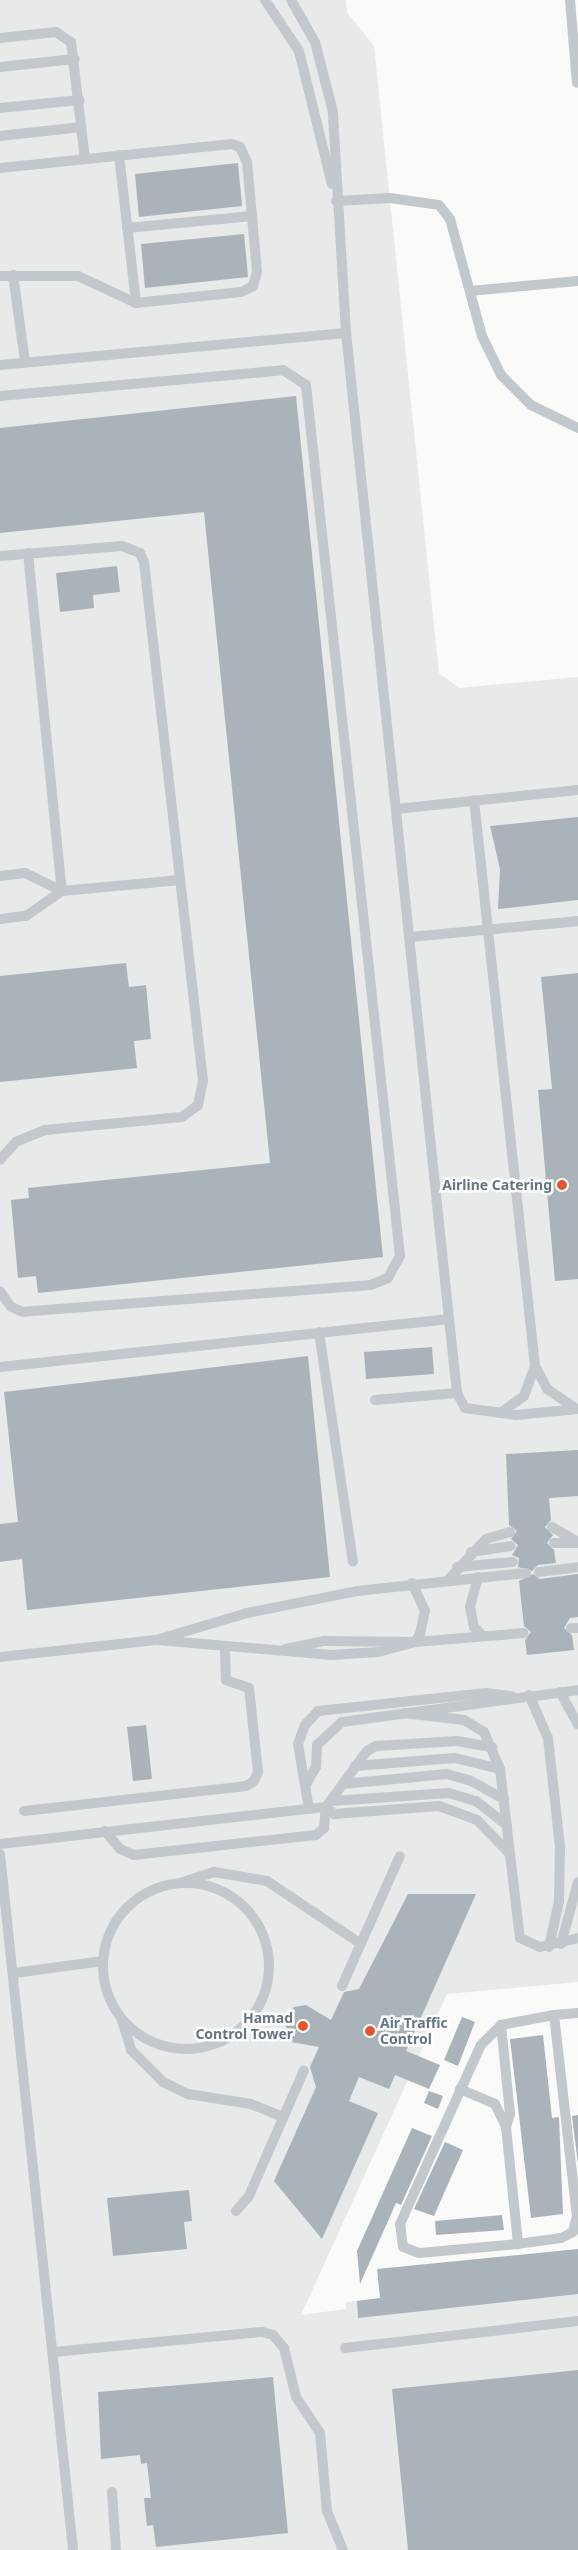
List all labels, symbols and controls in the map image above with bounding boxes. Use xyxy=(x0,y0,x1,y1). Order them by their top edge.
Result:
place label: Airline Catering xyxy=(442,1177,552,1193)
marker: Airline Catering xyxy=(556,1179,568,1191)
place label: Hamad Control Tower xyxy=(195,2010,293,2042)
place label: Air Traffic Control xyxy=(380,2015,448,2048)
marker: Hamad Control Tower xyxy=(297,2020,309,2032)
marker: Air Traffic Control xyxy=(364,2025,376,2037)

